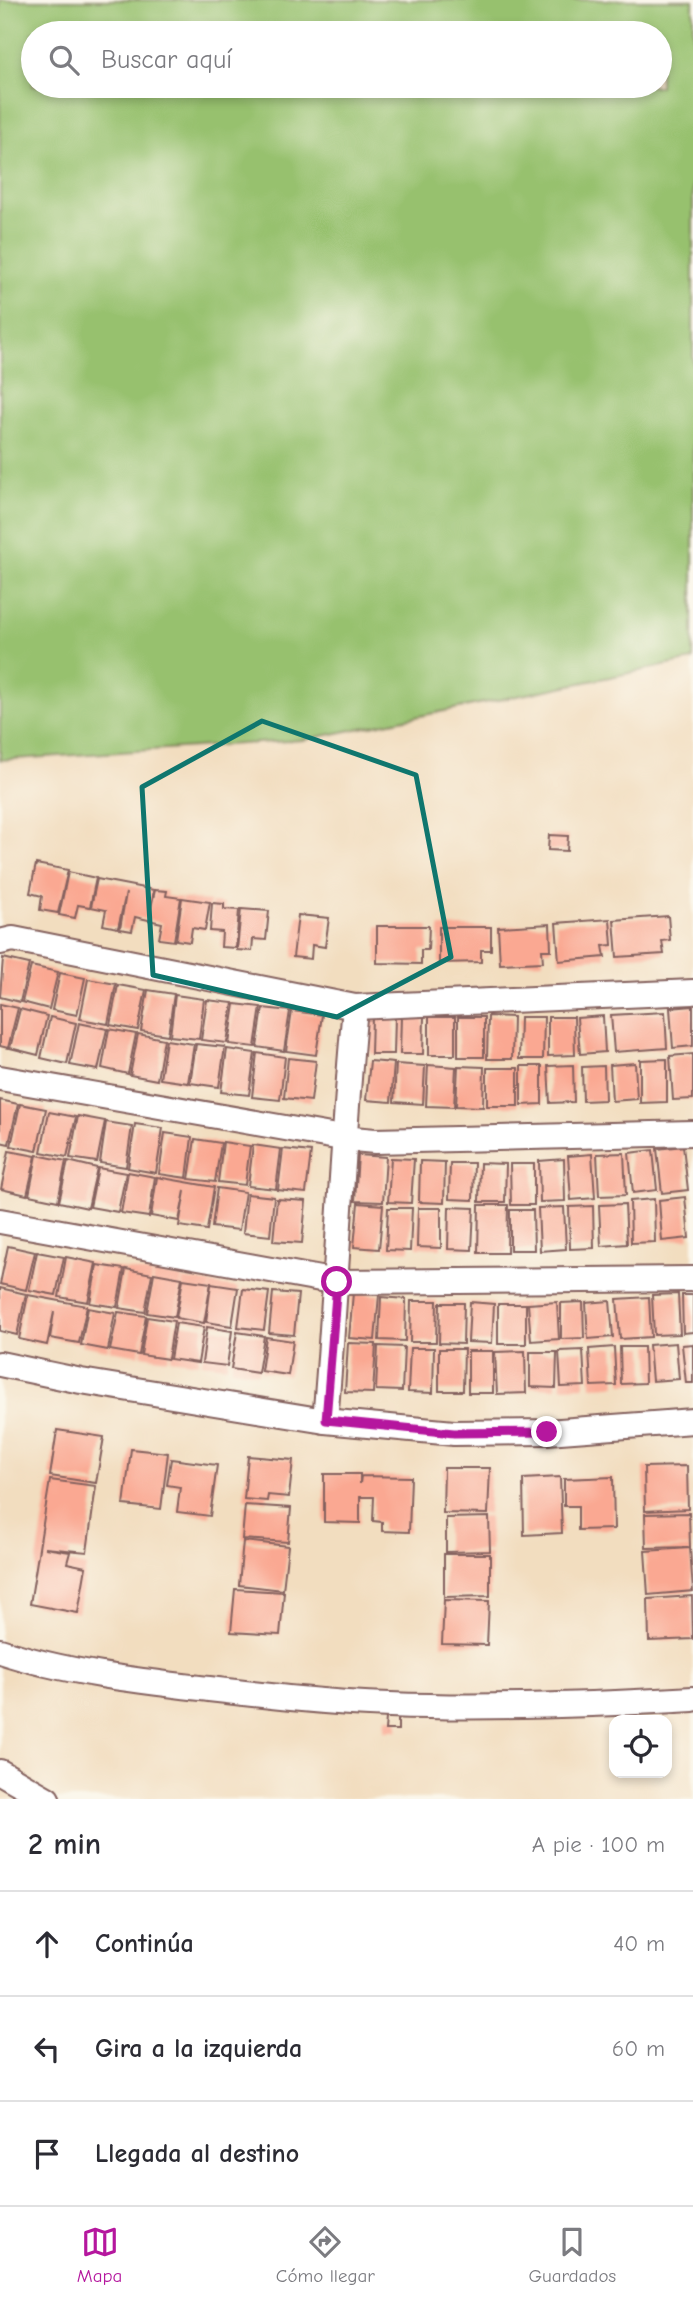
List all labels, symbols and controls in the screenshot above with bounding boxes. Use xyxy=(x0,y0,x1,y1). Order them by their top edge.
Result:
search box xyxy=(21,21,672,98)
icon: search xyxy=(45,41,83,79)
text: Buscar aquí xyxy=(101,45,232,75)
route start xyxy=(321,1266,352,1297)
route end xyxy=(531,1416,562,1447)
map controls xyxy=(609,1715,672,1778)
button: locate xyxy=(609,1715,672,1778)
text: 2 min xyxy=(28,1827,101,1862)
text: A pie · 100 m xyxy=(532,1831,665,1858)
icon: ahead xyxy=(28,1925,66,1963)
text: Continúa xyxy=(95,1929,194,1959)
text: 40 m xyxy=(613,1930,665,1957)
icon: left xyxy=(28,2030,66,2068)
text: Gira a la izquierda xyxy=(95,2034,302,2064)
text: 60 m xyxy=(612,2035,665,2062)
icon: arrive xyxy=(28,2135,66,2173)
text: Llegada al destino xyxy=(95,2139,299,2169)
tab: Mapa xyxy=(77,2223,122,2287)
tab: Cómo llegar xyxy=(276,2223,375,2287)
tab: Guardados xyxy=(528,2223,616,2287)

